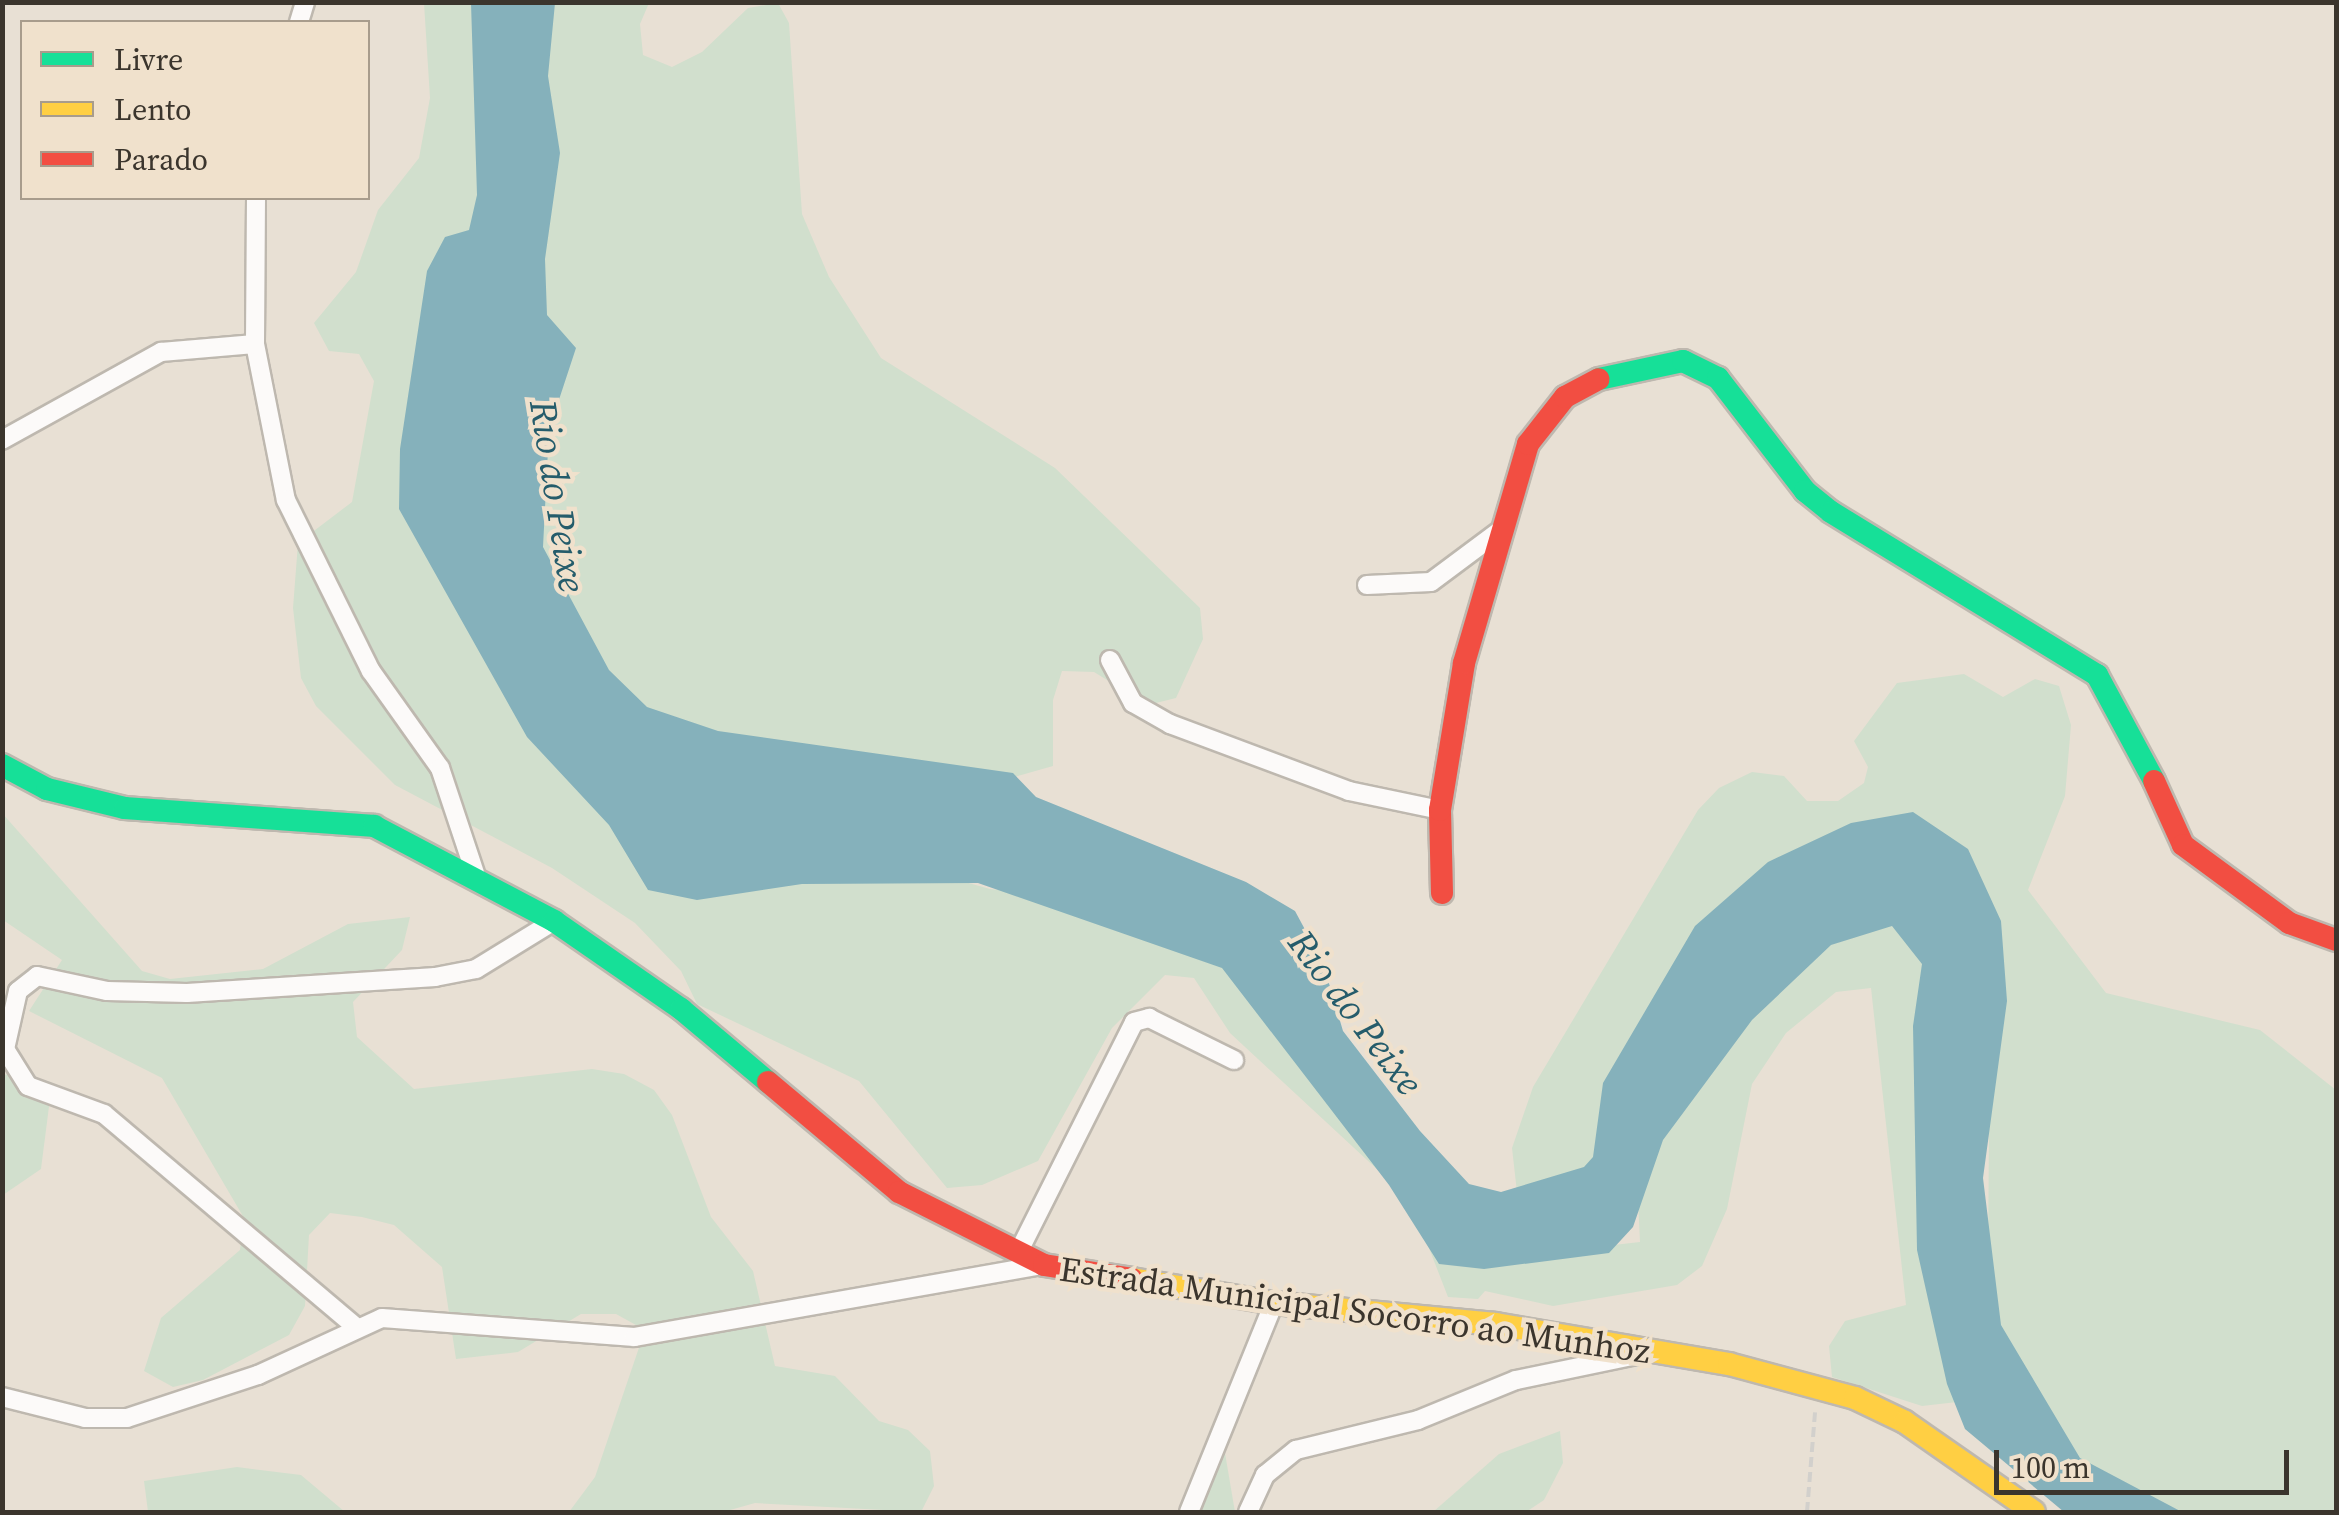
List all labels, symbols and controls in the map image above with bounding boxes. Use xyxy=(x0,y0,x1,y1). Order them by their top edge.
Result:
legend xyxy=(20,20,370,200)
text: Livre xyxy=(114,39,183,80)
text: Lento xyxy=(114,89,191,130)
text: Parado xyxy=(114,139,208,180)
water label: Rio do Peixe xyxy=(519,396,595,596)
water label: Rio do Peixe xyxy=(1278,922,1432,1104)
street label: Estrada Municipal Socorro ao Munhoz xyxy=(1057,1248,1653,1372)
scale bar xyxy=(1999,1430,2294,1492)
text: 100 m xyxy=(2011,1447,2090,1488)

